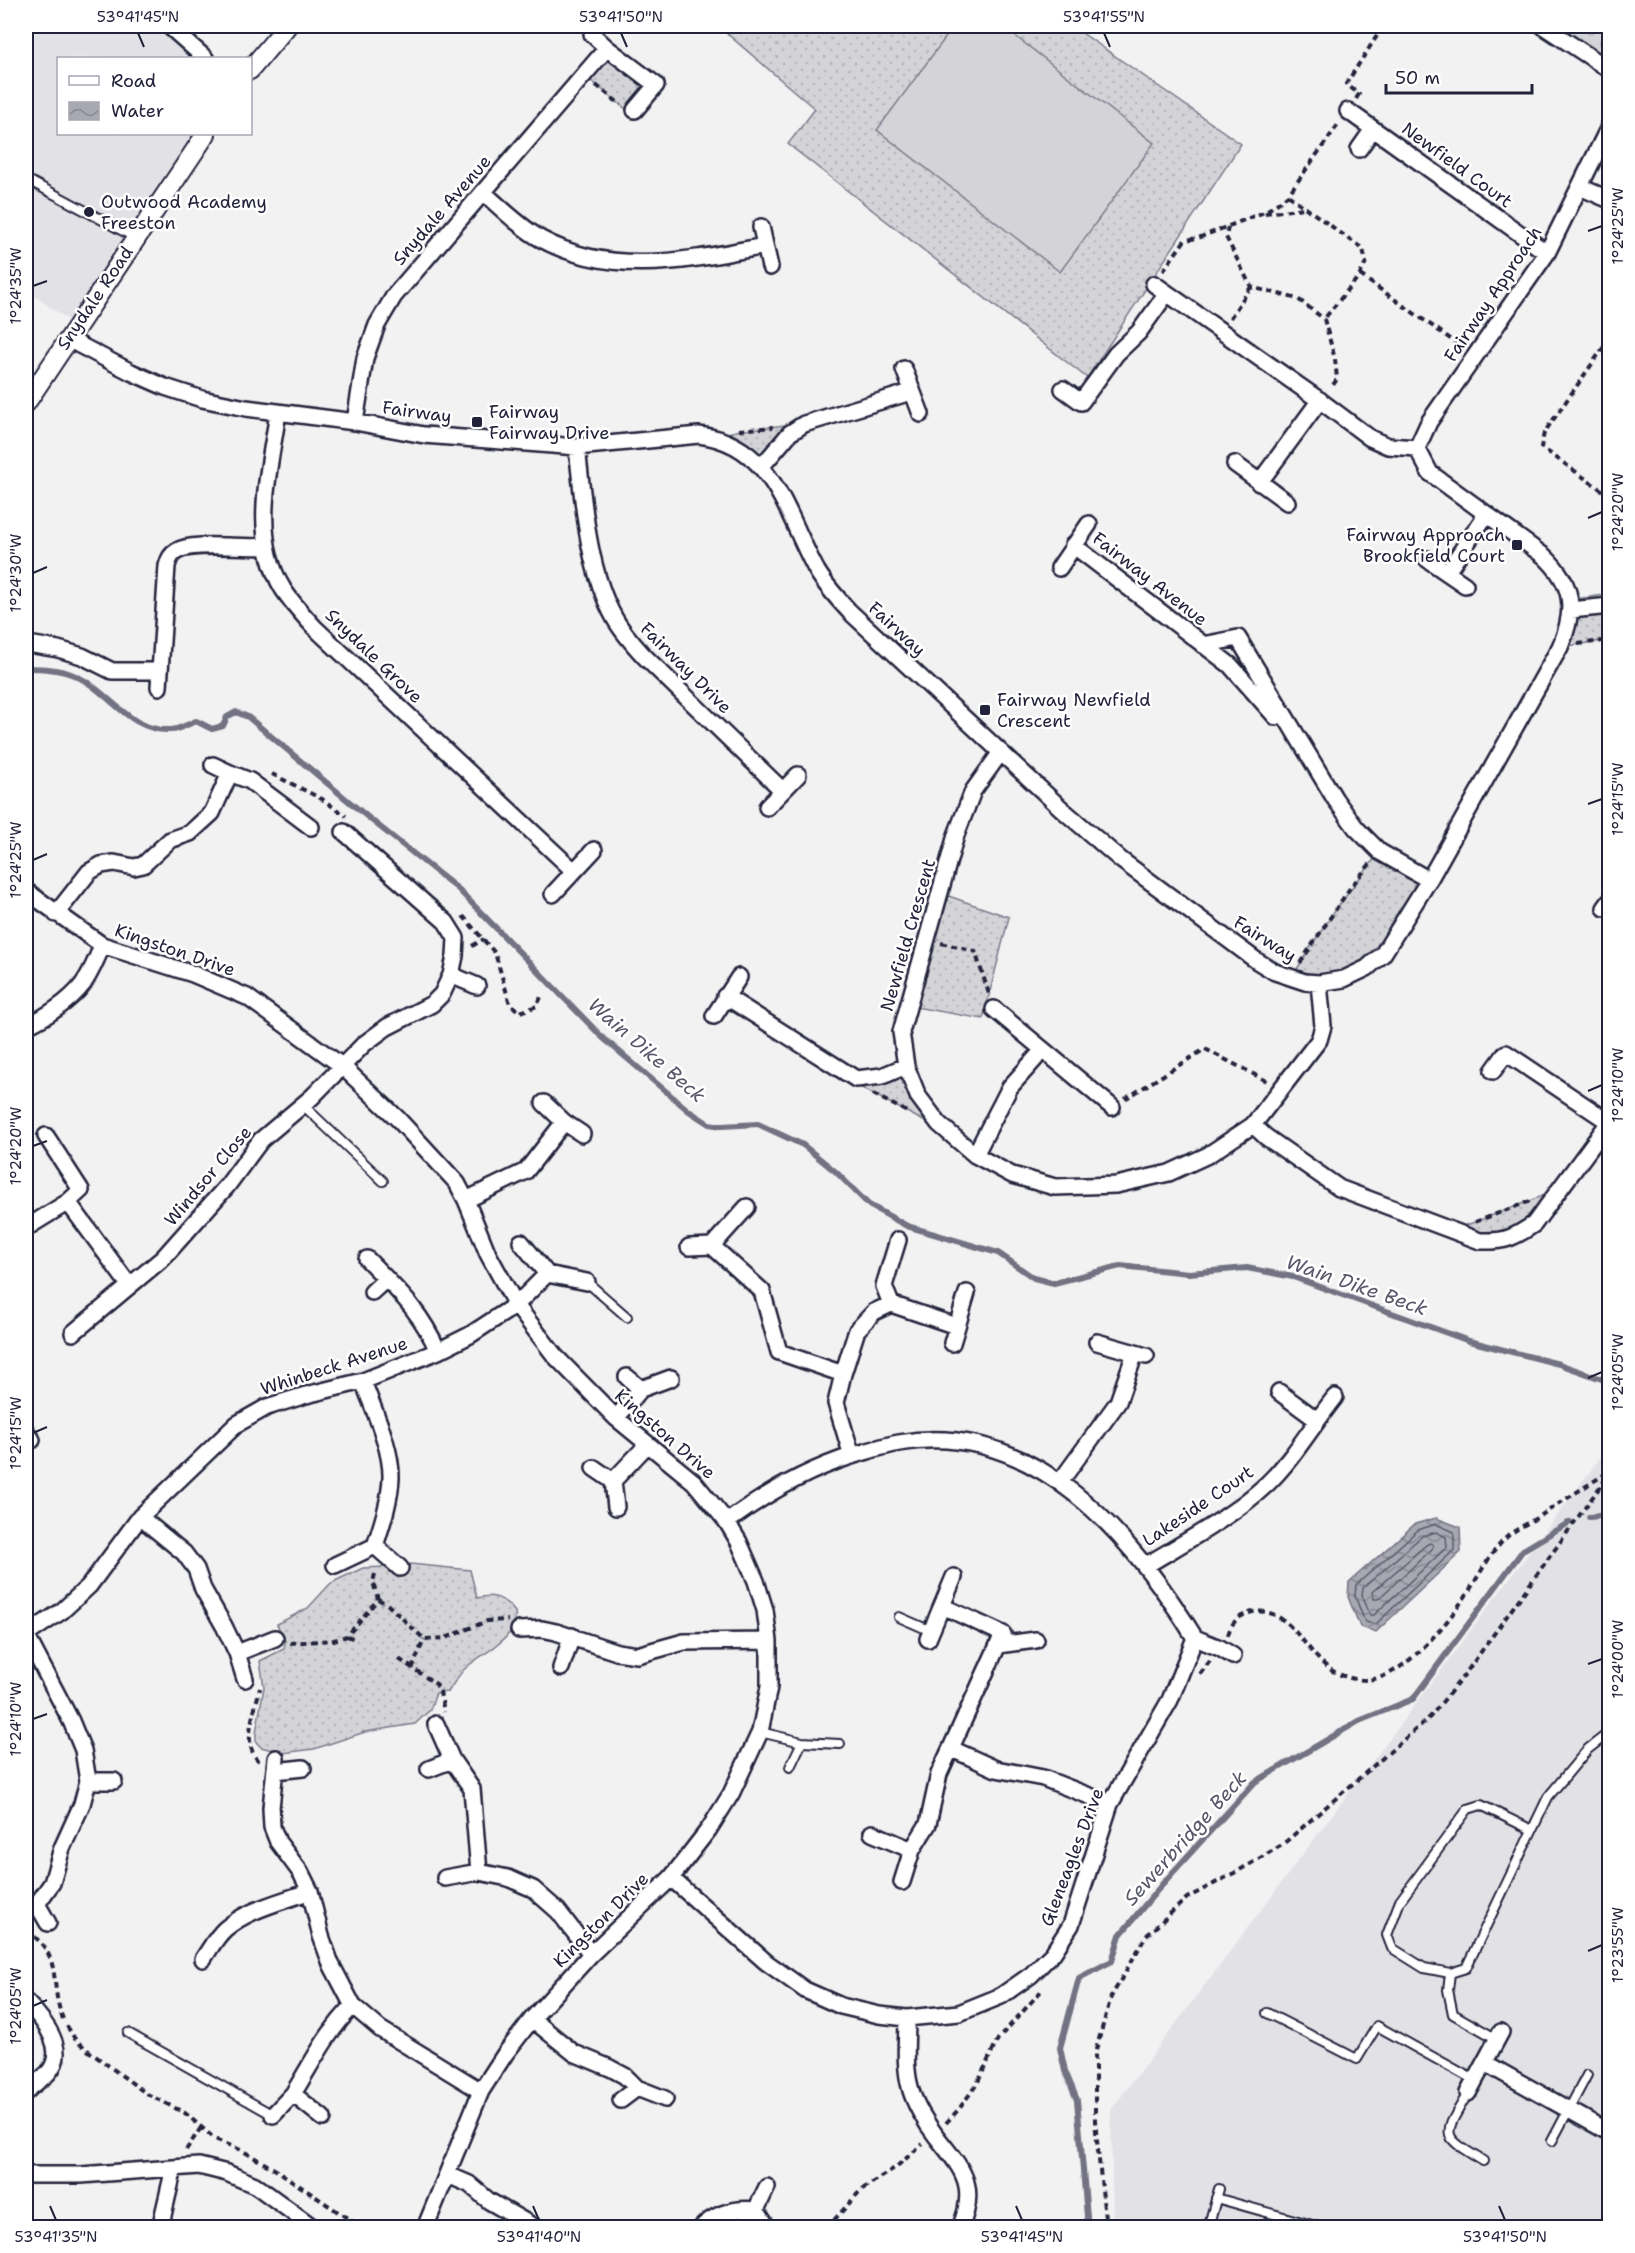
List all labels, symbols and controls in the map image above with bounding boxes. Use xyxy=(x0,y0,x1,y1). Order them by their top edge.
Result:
text: 53°41'45"N xyxy=(97,7,179,27)
text: 53°41'50"N xyxy=(579,7,663,27)
text: 53°41'55"N xyxy=(1063,7,1145,27)
legend xyxy=(57,57,252,135)
scale bar xyxy=(1386,57,1532,95)
text: 50 m xyxy=(1395,66,1440,90)
text: Road xyxy=(111,69,156,93)
text: Water xyxy=(111,99,164,123)
street label: Newfield Court xyxy=(1397,117,1517,213)
street label: Snydale Avenue xyxy=(388,150,496,270)
text: 1°24'25"W xyxy=(1608,187,1628,265)
place label: Outwood Academy Freeston xyxy=(101,190,267,235)
marker: Outwood Academy Freeston xyxy=(82,205,96,219)
street label: Fairway Approach xyxy=(1439,221,1547,367)
street label: Snydale Road xyxy=(51,241,139,355)
text: 1°24'35"W xyxy=(6,247,26,325)
street label: Fairway xyxy=(381,395,453,429)
place label: Fairway Fairway Drive xyxy=(489,400,609,445)
marker: Fairway Fairway Drive xyxy=(470,415,484,429)
text: 1°24'20"W xyxy=(1608,473,1628,551)
place label: Fairway Approach Brookfield Court xyxy=(1346,523,1505,568)
street label: Fairway Avenue xyxy=(1088,527,1212,631)
text: 1°24'30"W xyxy=(6,534,26,612)
marker: Fairway Approach Brookfield Court xyxy=(1510,538,1524,552)
street label: Fairway xyxy=(863,596,931,662)
street label: Snydale Grove xyxy=(320,603,428,709)
street label: Fairway Drive xyxy=(635,617,737,719)
place label: Fairway Newfield Crescent xyxy=(997,688,1151,733)
marker: Fairway Newfield Crescent xyxy=(978,703,992,717)
text: 1°24'15"W xyxy=(1608,762,1628,836)
text: 1°24'25"W xyxy=(6,821,26,899)
street label: Newfield Crescent xyxy=(875,856,941,1014)
street label: Fairway xyxy=(1229,910,1301,968)
street label: Kingston Drive xyxy=(112,918,238,982)
water label: Wain Dike Beck xyxy=(583,992,712,1109)
text: 1°24'10"W xyxy=(1608,1048,1628,1122)
text: 1°24'20"W xyxy=(6,1107,26,1185)
street label: Windsor Close xyxy=(159,1121,257,1231)
water label: Wain Dike Beck xyxy=(1283,1249,1432,1322)
street label: Whinbeck Avenue xyxy=(258,1331,410,1401)
text: 1°24'05"W xyxy=(1608,1333,1628,1411)
street label: Kingston Drive xyxy=(610,1384,720,1484)
text: 1°24'15"W xyxy=(6,1396,26,1470)
street label: Lakeside Court xyxy=(1138,1460,1258,1552)
text: 1°24'00"W xyxy=(1608,1620,1628,1698)
text: 1°24'10"W xyxy=(6,1682,26,1756)
water label: Sewerbridge Beck xyxy=(1118,1765,1253,1911)
street label: Gleneagles Drive xyxy=(1035,1784,1109,1930)
street label: Kingston Drive xyxy=(548,1867,654,1973)
text: 1°23'55"W xyxy=(1608,1907,1628,1983)
text: 1°24'05"W xyxy=(6,1967,26,2045)
text: 53°41'35"N xyxy=(15,2227,97,2247)
text: 53°41'40"N xyxy=(497,2227,581,2247)
text: 53°41'45"N xyxy=(981,2227,1063,2247)
text: 53°41'50"N xyxy=(1463,2227,1547,2247)

